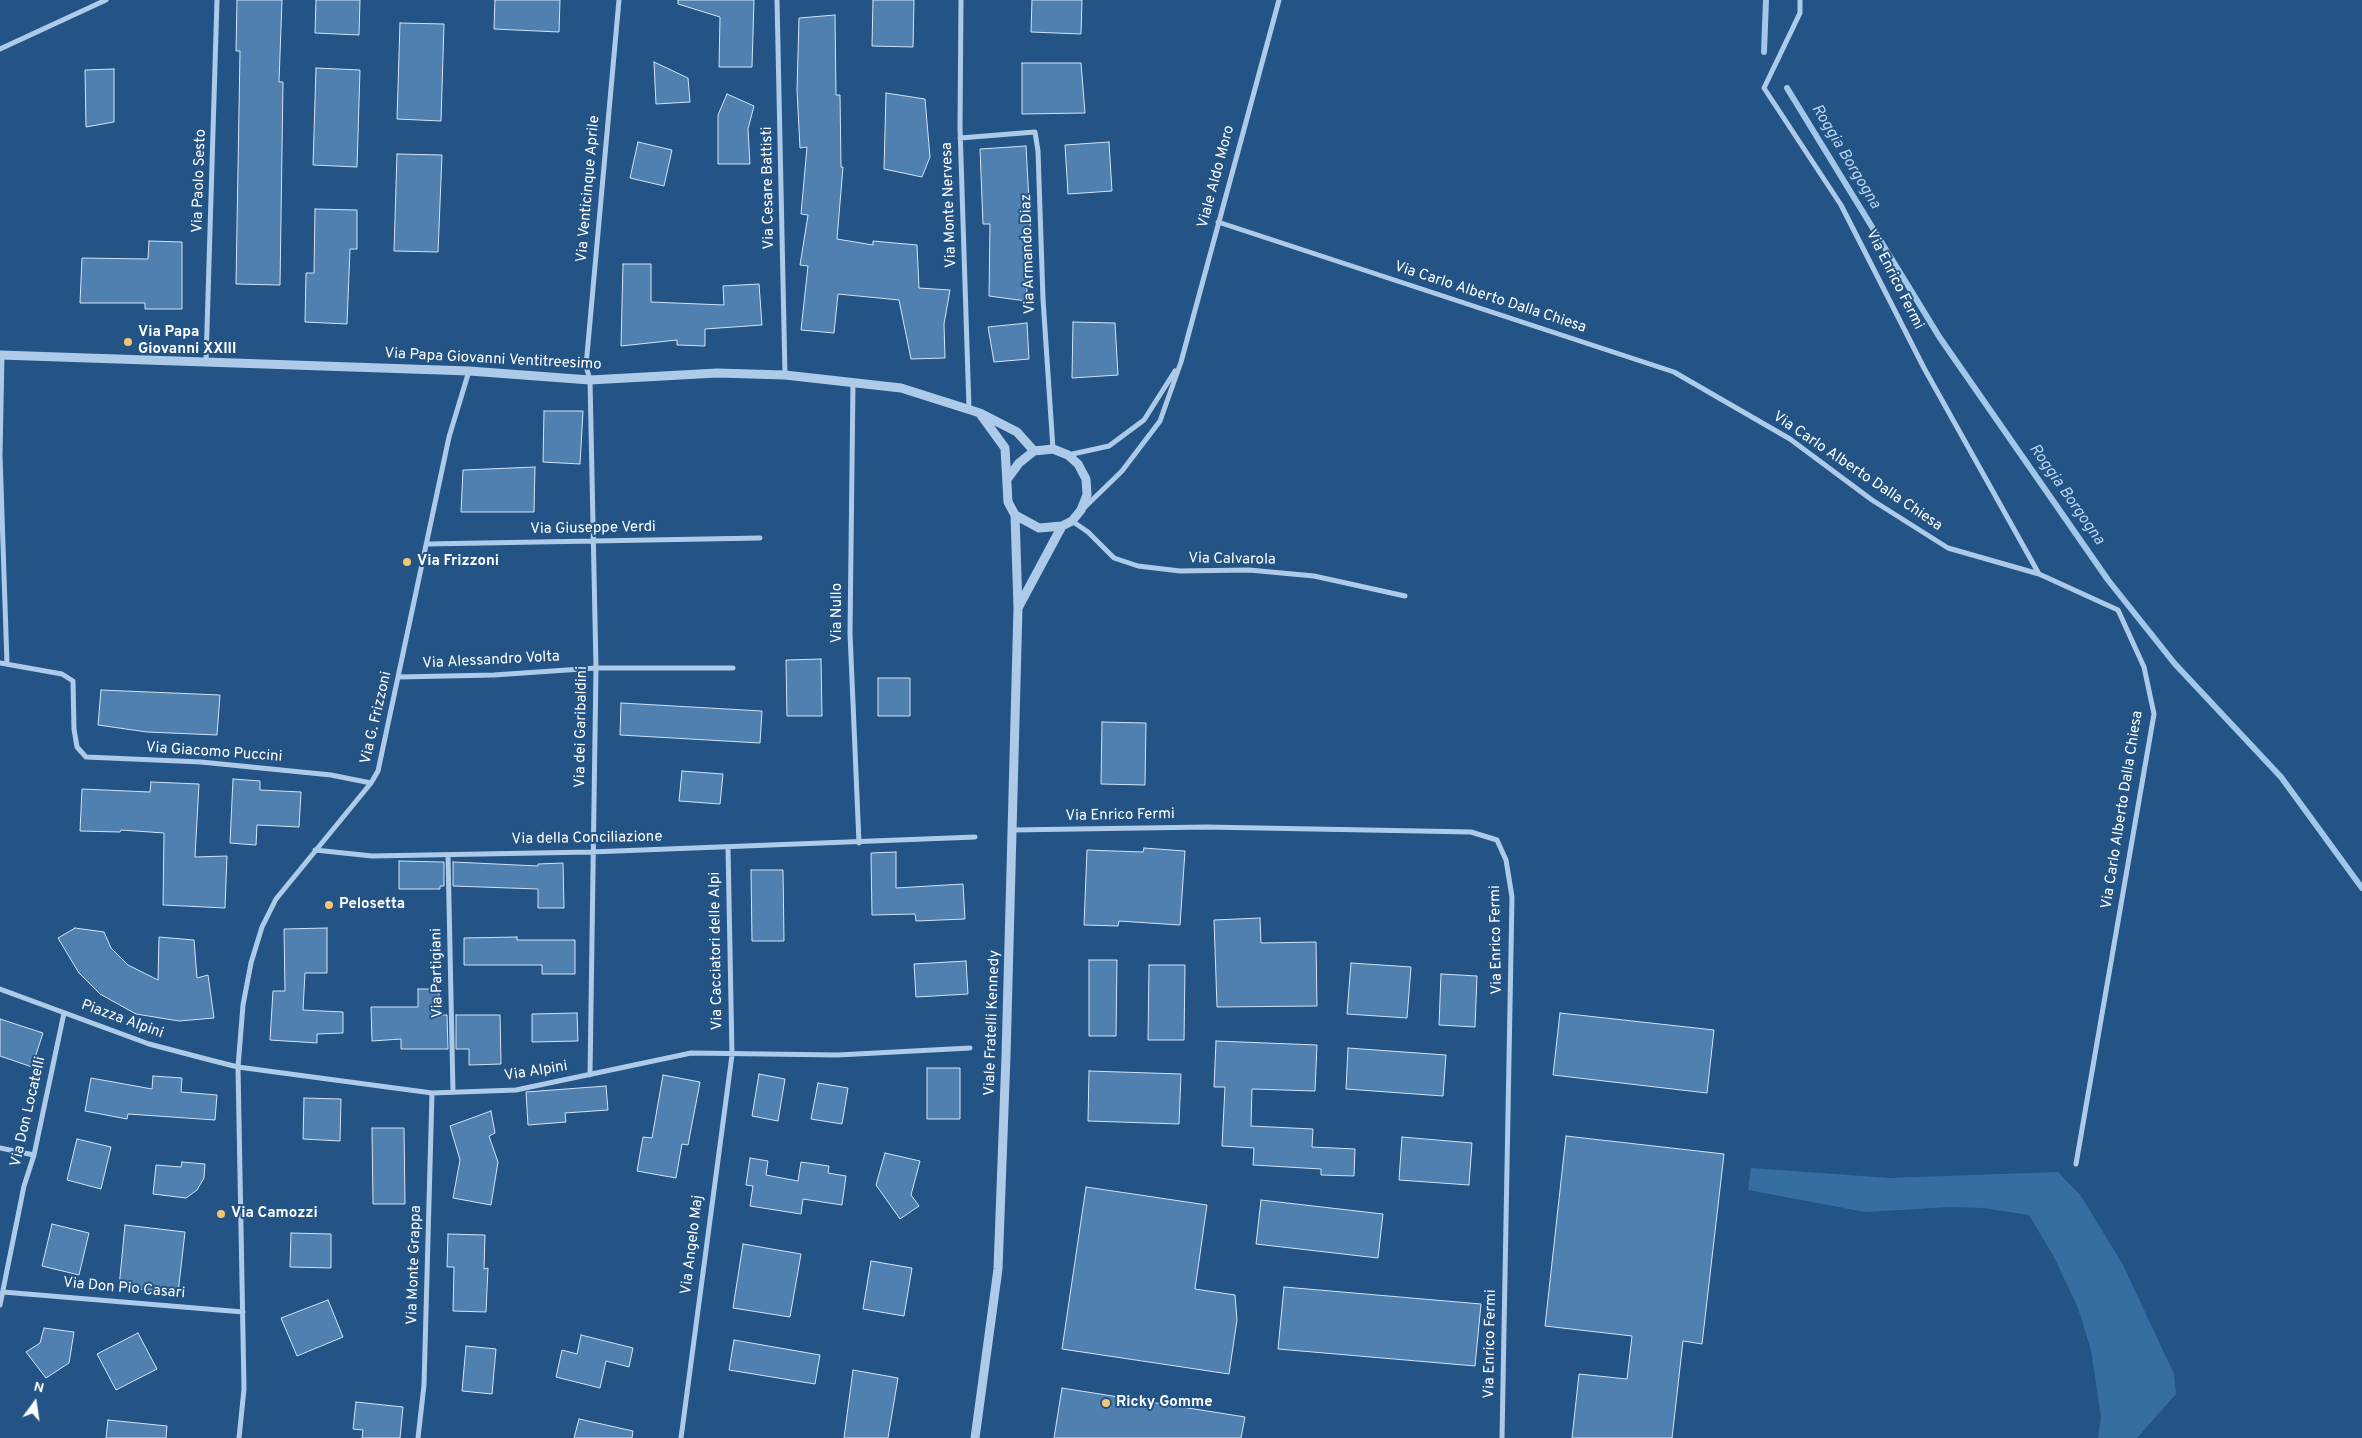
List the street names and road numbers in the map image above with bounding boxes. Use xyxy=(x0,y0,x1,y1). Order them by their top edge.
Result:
street label: Via Venticinque Aprile xyxy=(574,115,604,263)
street label: Viale Aldo Moro xyxy=(1195,124,1239,230)
street label: Via Cesare Battisti xyxy=(759,126,779,250)
street label: Via Paolo Sesto xyxy=(189,129,211,233)
street label: Via Monte Nervesa xyxy=(939,142,961,268)
street label: Via Armando Diaz xyxy=(1018,194,1040,314)
street label: Via Enrico Fermi xyxy=(1861,227,1927,333)
street label: Via Carlo Alberto Dalla Chiesa xyxy=(1392,258,1588,338)
street label: Via Papa Giovanni Ventitreesimo xyxy=(384,345,602,375)
street label: Via Carlo Alberto Dalla Chiesa xyxy=(1769,408,1945,536)
street label: Via Giuseppe Verdi xyxy=(530,519,656,539)
street label: Via Calvarola xyxy=(1188,550,1276,570)
street label: Via Nullo xyxy=(829,583,847,643)
street label: Via Alessandro Volta xyxy=(422,648,560,674)
street label: Via dei Garibaldini xyxy=(572,666,592,788)
street label: Via G. Frizzoni xyxy=(358,670,396,766)
street label: Via Carlo Alberto Dalla Chiesa xyxy=(2098,710,2148,910)
street label: Via Giacomo Puccini xyxy=(145,739,283,767)
street label: Via Enrico Fermi xyxy=(1065,806,1175,826)
street label: Via della Conciliazione xyxy=(511,829,663,849)
street label: Via Cacciatori delle Alpi xyxy=(707,872,727,1030)
street label: Via Enrico Fermi xyxy=(1487,885,1507,995)
street label: Via Partigiani xyxy=(428,928,448,1018)
street label: Viale Fratelli Kennedy xyxy=(981,950,1005,1096)
street label: Piazza Alpini xyxy=(78,997,166,1043)
street label: Via Don Locatelli xyxy=(8,1055,50,1169)
street label: Via Alpini xyxy=(503,1058,569,1086)
street label: Via Angelo Maj xyxy=(678,1194,708,1296)
street label: Via Monte Grappa xyxy=(404,1205,426,1325)
street label: Via Don Pio Casari xyxy=(62,1275,186,1303)
street label: Via Enrico Fermi xyxy=(1481,1289,1501,1399)

